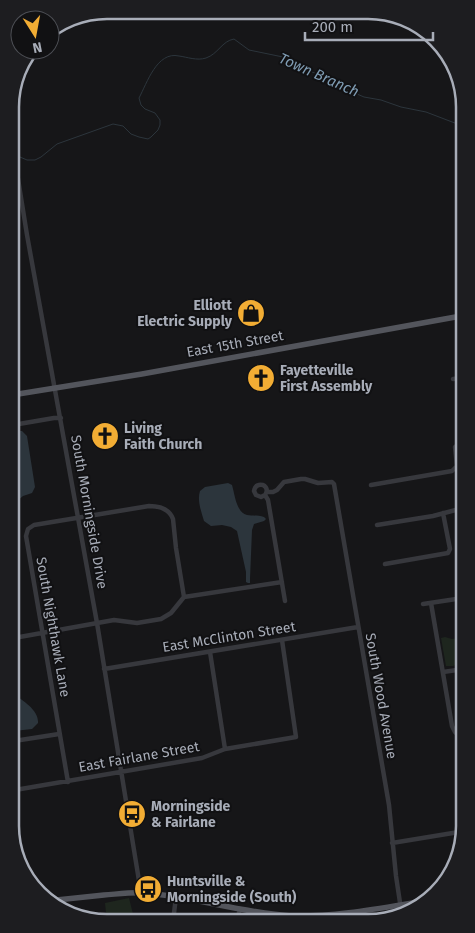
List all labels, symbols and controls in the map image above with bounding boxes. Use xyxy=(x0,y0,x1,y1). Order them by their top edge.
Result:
north arrow xyxy=(10,10,60,60)
scale bar xyxy=(305,10,432,42)
text: 200 m xyxy=(312,18,353,36)
text: N xyxy=(31,38,44,57)
water label: Town Branch xyxy=(276,49,362,101)
place label: Elliott Electric Supply xyxy=(137,297,233,330)
shop icon: Elliott Electric Supply xyxy=(236,298,266,328)
street label: East 15th Street xyxy=(185,327,286,361)
place label: Fayetteville First Assembly xyxy=(280,362,373,395)
church icon: Fayetteville First Assembly xyxy=(246,363,276,393)
place label: Living Faith Church xyxy=(124,420,202,453)
church icon: Living Faith Church xyxy=(90,421,120,451)
street label: South Morningside Drive xyxy=(67,434,111,590)
street label: South Nighthawk Lane xyxy=(32,556,74,698)
street label: East McClinton Street xyxy=(161,618,298,656)
street label: South Wood Avenue xyxy=(362,632,400,760)
street label: East Fairlane Street xyxy=(77,738,202,776)
place label: Morningside & Fairlane xyxy=(151,798,231,831)
bus stop icon: Morningside & Fairlane xyxy=(117,799,147,829)
place label: Huntsville & Morningside (South) xyxy=(167,873,297,906)
bus stop icon: Huntsville & Morningside (South) xyxy=(133,874,163,904)

